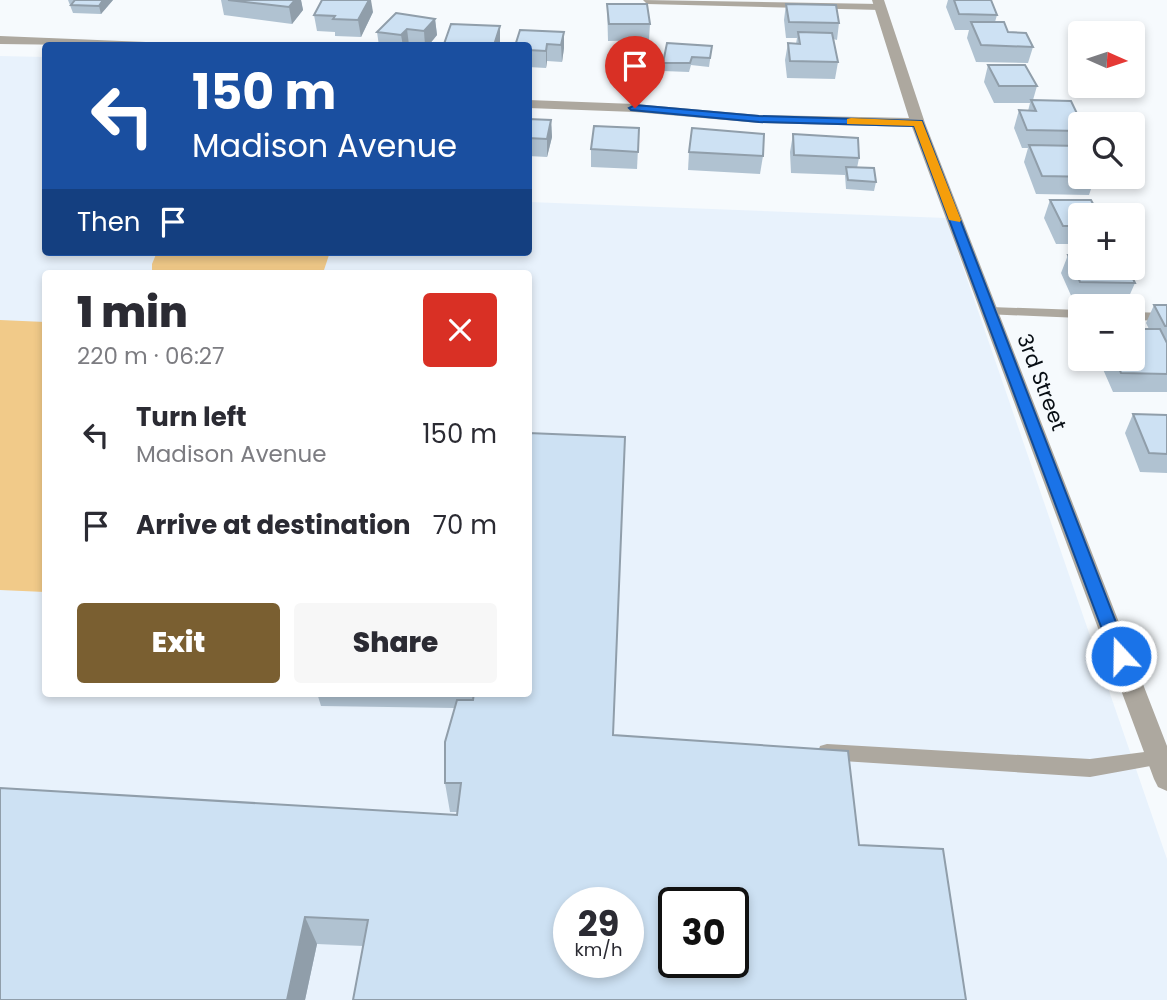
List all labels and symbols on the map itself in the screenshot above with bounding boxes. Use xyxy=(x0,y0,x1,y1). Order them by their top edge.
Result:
north arrow xyxy=(1068,21,1144,98)
pin xyxy=(605,36,665,108)
street label: 3rd Street xyxy=(1010,329,1074,435)
position arrow xyxy=(1084,619,1158,693)
speed limit sign: 30 xyxy=(658,887,749,978)

